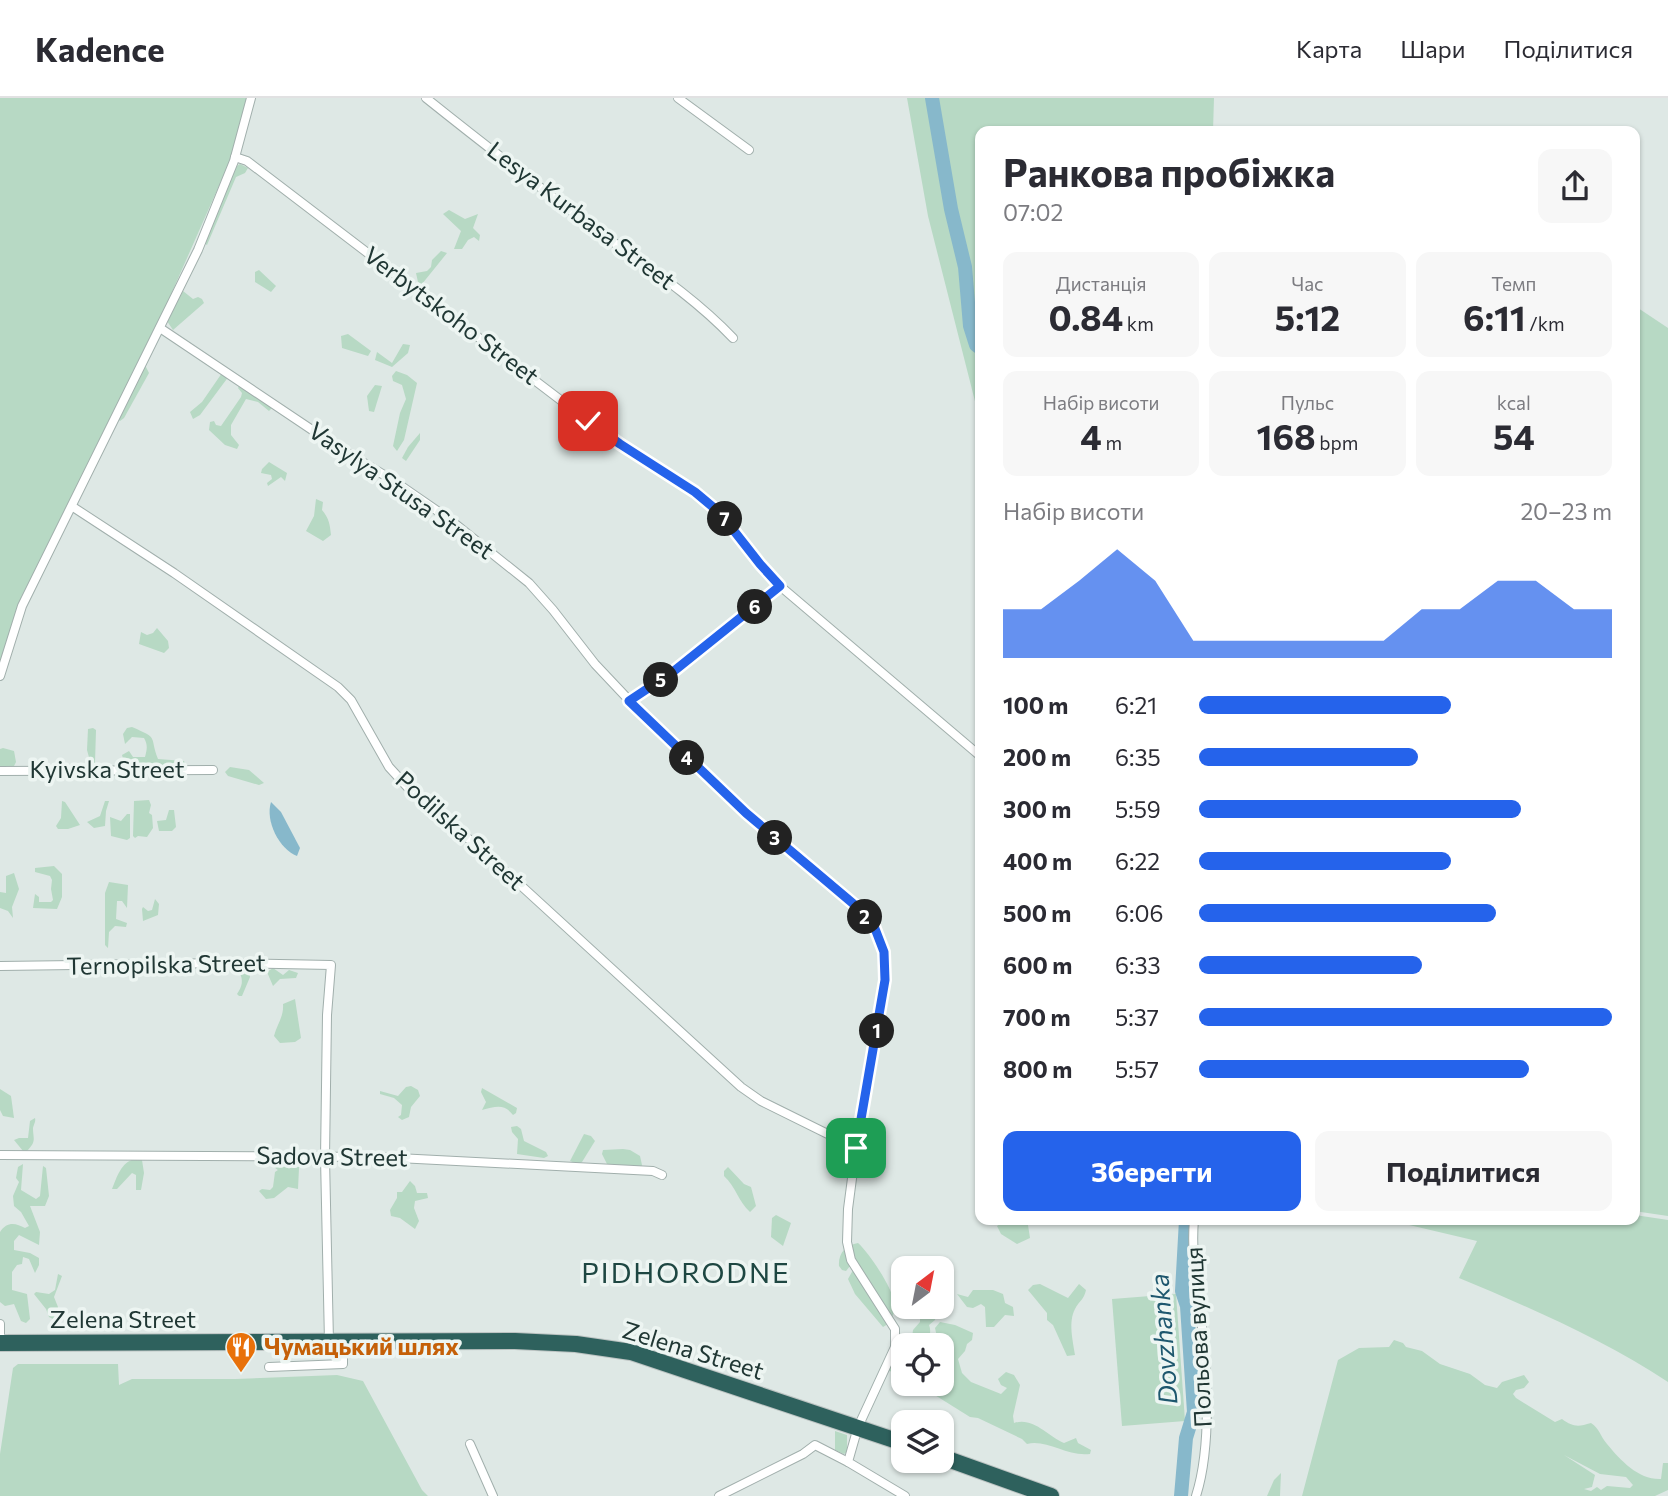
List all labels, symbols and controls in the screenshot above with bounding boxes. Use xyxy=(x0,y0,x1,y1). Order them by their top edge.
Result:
text: Kadence xyxy=(35,28,165,69)
text: Карта xyxy=(1296,34,1362,63)
text: Шари xyxy=(1400,34,1466,63)
text: Поділитися xyxy=(1504,34,1633,63)
street label: Lesya Kurbasa Street xyxy=(482,135,682,295)
text: Ранкова пробіжка xyxy=(1003,148,1335,195)
button: share xyxy=(1538,149,1612,223)
text: 07:02 xyxy=(1003,198,1063,226)
street label: Verbytskoho Street xyxy=(359,240,545,390)
text: Дистанція xyxy=(1056,272,1147,295)
text: Час xyxy=(1291,272,1324,295)
text: Темп xyxy=(1491,272,1536,295)
text: 0.84 xyxy=(1049,295,1123,338)
text: 5:12 xyxy=(1275,295,1340,338)
text: 6:11 xyxy=(1463,295,1526,338)
text: km xyxy=(1123,312,1154,335)
text: /km xyxy=(1526,312,1565,335)
pin xyxy=(558,391,618,451)
text: Набір висоти xyxy=(1043,391,1160,414)
text: Пульс xyxy=(1281,391,1334,414)
text: kcal xyxy=(1497,391,1531,414)
icon: check xyxy=(569,402,607,440)
text: 4 xyxy=(1080,414,1102,457)
text: 168 xyxy=(1257,414,1316,457)
text: 54 xyxy=(1493,414,1535,457)
street label: Vasylya Stusa Street xyxy=(304,415,500,565)
text: m xyxy=(1102,431,1122,454)
text: bpm xyxy=(1316,431,1358,454)
text: Набір висоти xyxy=(1003,497,1144,525)
text: 20–23 m xyxy=(1520,497,1612,525)
pin: 7 xyxy=(708,502,742,536)
text: 7 xyxy=(719,507,730,530)
pin: 6 xyxy=(738,589,772,624)
text: 6 xyxy=(749,595,760,618)
pin: 5 xyxy=(644,662,678,698)
text: 5 xyxy=(655,668,666,691)
text: 100 m xyxy=(1003,691,1068,719)
text: 6:21 xyxy=(1115,691,1157,719)
pin: 4 xyxy=(670,740,704,776)
text: 200 m xyxy=(1003,743,1071,771)
text: 6:35 xyxy=(1115,743,1161,771)
text: 4 xyxy=(681,746,692,769)
street label: Kyivska Street xyxy=(30,754,185,783)
street label: Podilska Street xyxy=(390,764,532,896)
text: 300 m xyxy=(1003,795,1071,823)
text: 5:59 xyxy=(1115,795,1161,823)
pin: 3 xyxy=(758,820,792,856)
text: 3 xyxy=(769,826,780,849)
text: 400 m xyxy=(1003,847,1072,875)
text: 6:22 xyxy=(1115,847,1160,875)
text: 500 m xyxy=(1003,899,1071,927)
text: 6:06 xyxy=(1115,899,1163,927)
pin: 2 xyxy=(848,900,882,934)
text: 2 xyxy=(859,905,870,928)
street label: Ternopilska Street xyxy=(66,947,266,980)
text: 600 m xyxy=(1003,951,1072,979)
text: 6:33 xyxy=(1115,951,1161,979)
text: 700 m xyxy=(1003,1003,1071,1031)
text: 5:37 xyxy=(1115,1003,1159,1031)
pin: 1 xyxy=(860,1014,894,1048)
text: 1 xyxy=(872,1019,881,1042)
text: 800 m xyxy=(1003,1055,1072,1083)
text: 5:57 xyxy=(1115,1055,1159,1083)
pin xyxy=(826,1118,886,1178)
icon: arrive xyxy=(837,1129,875,1167)
button: Зберегти xyxy=(1003,1131,1301,1211)
button: Поділитися xyxy=(1315,1131,1612,1211)
street label: Sadova Street xyxy=(256,1140,408,1171)
street label: Польова вулиця xyxy=(1178,1246,1217,1428)
district label: PIDHORODNE xyxy=(581,1255,791,1289)
north arrow xyxy=(891,1256,954,1320)
map controls xyxy=(891,1256,954,1473)
water label: Dovzhanka xyxy=(1142,1273,1183,1406)
street label: Zelena Street xyxy=(50,1304,196,1333)
street label: Zelena Street xyxy=(619,1314,768,1385)
restaurant icon: Чумацький шлях xyxy=(224,1330,258,1374)
place label: Чумацький шлях xyxy=(264,1331,459,1360)
button: locate xyxy=(891,1333,954,1396)
button: layers xyxy=(891,1410,954,1473)

